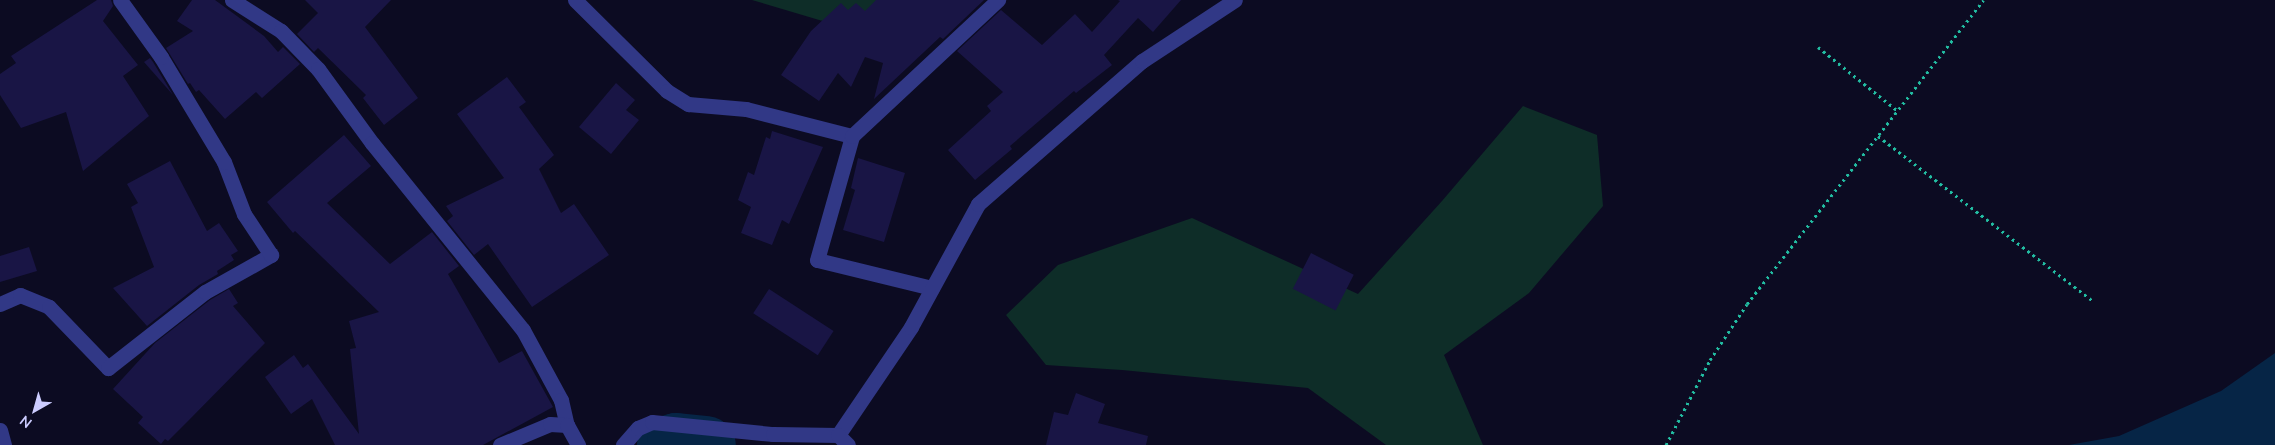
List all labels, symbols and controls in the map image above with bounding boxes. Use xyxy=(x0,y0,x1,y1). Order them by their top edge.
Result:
north arrow xyxy=(10,385,60,435)
text: N xyxy=(16,411,35,432)

